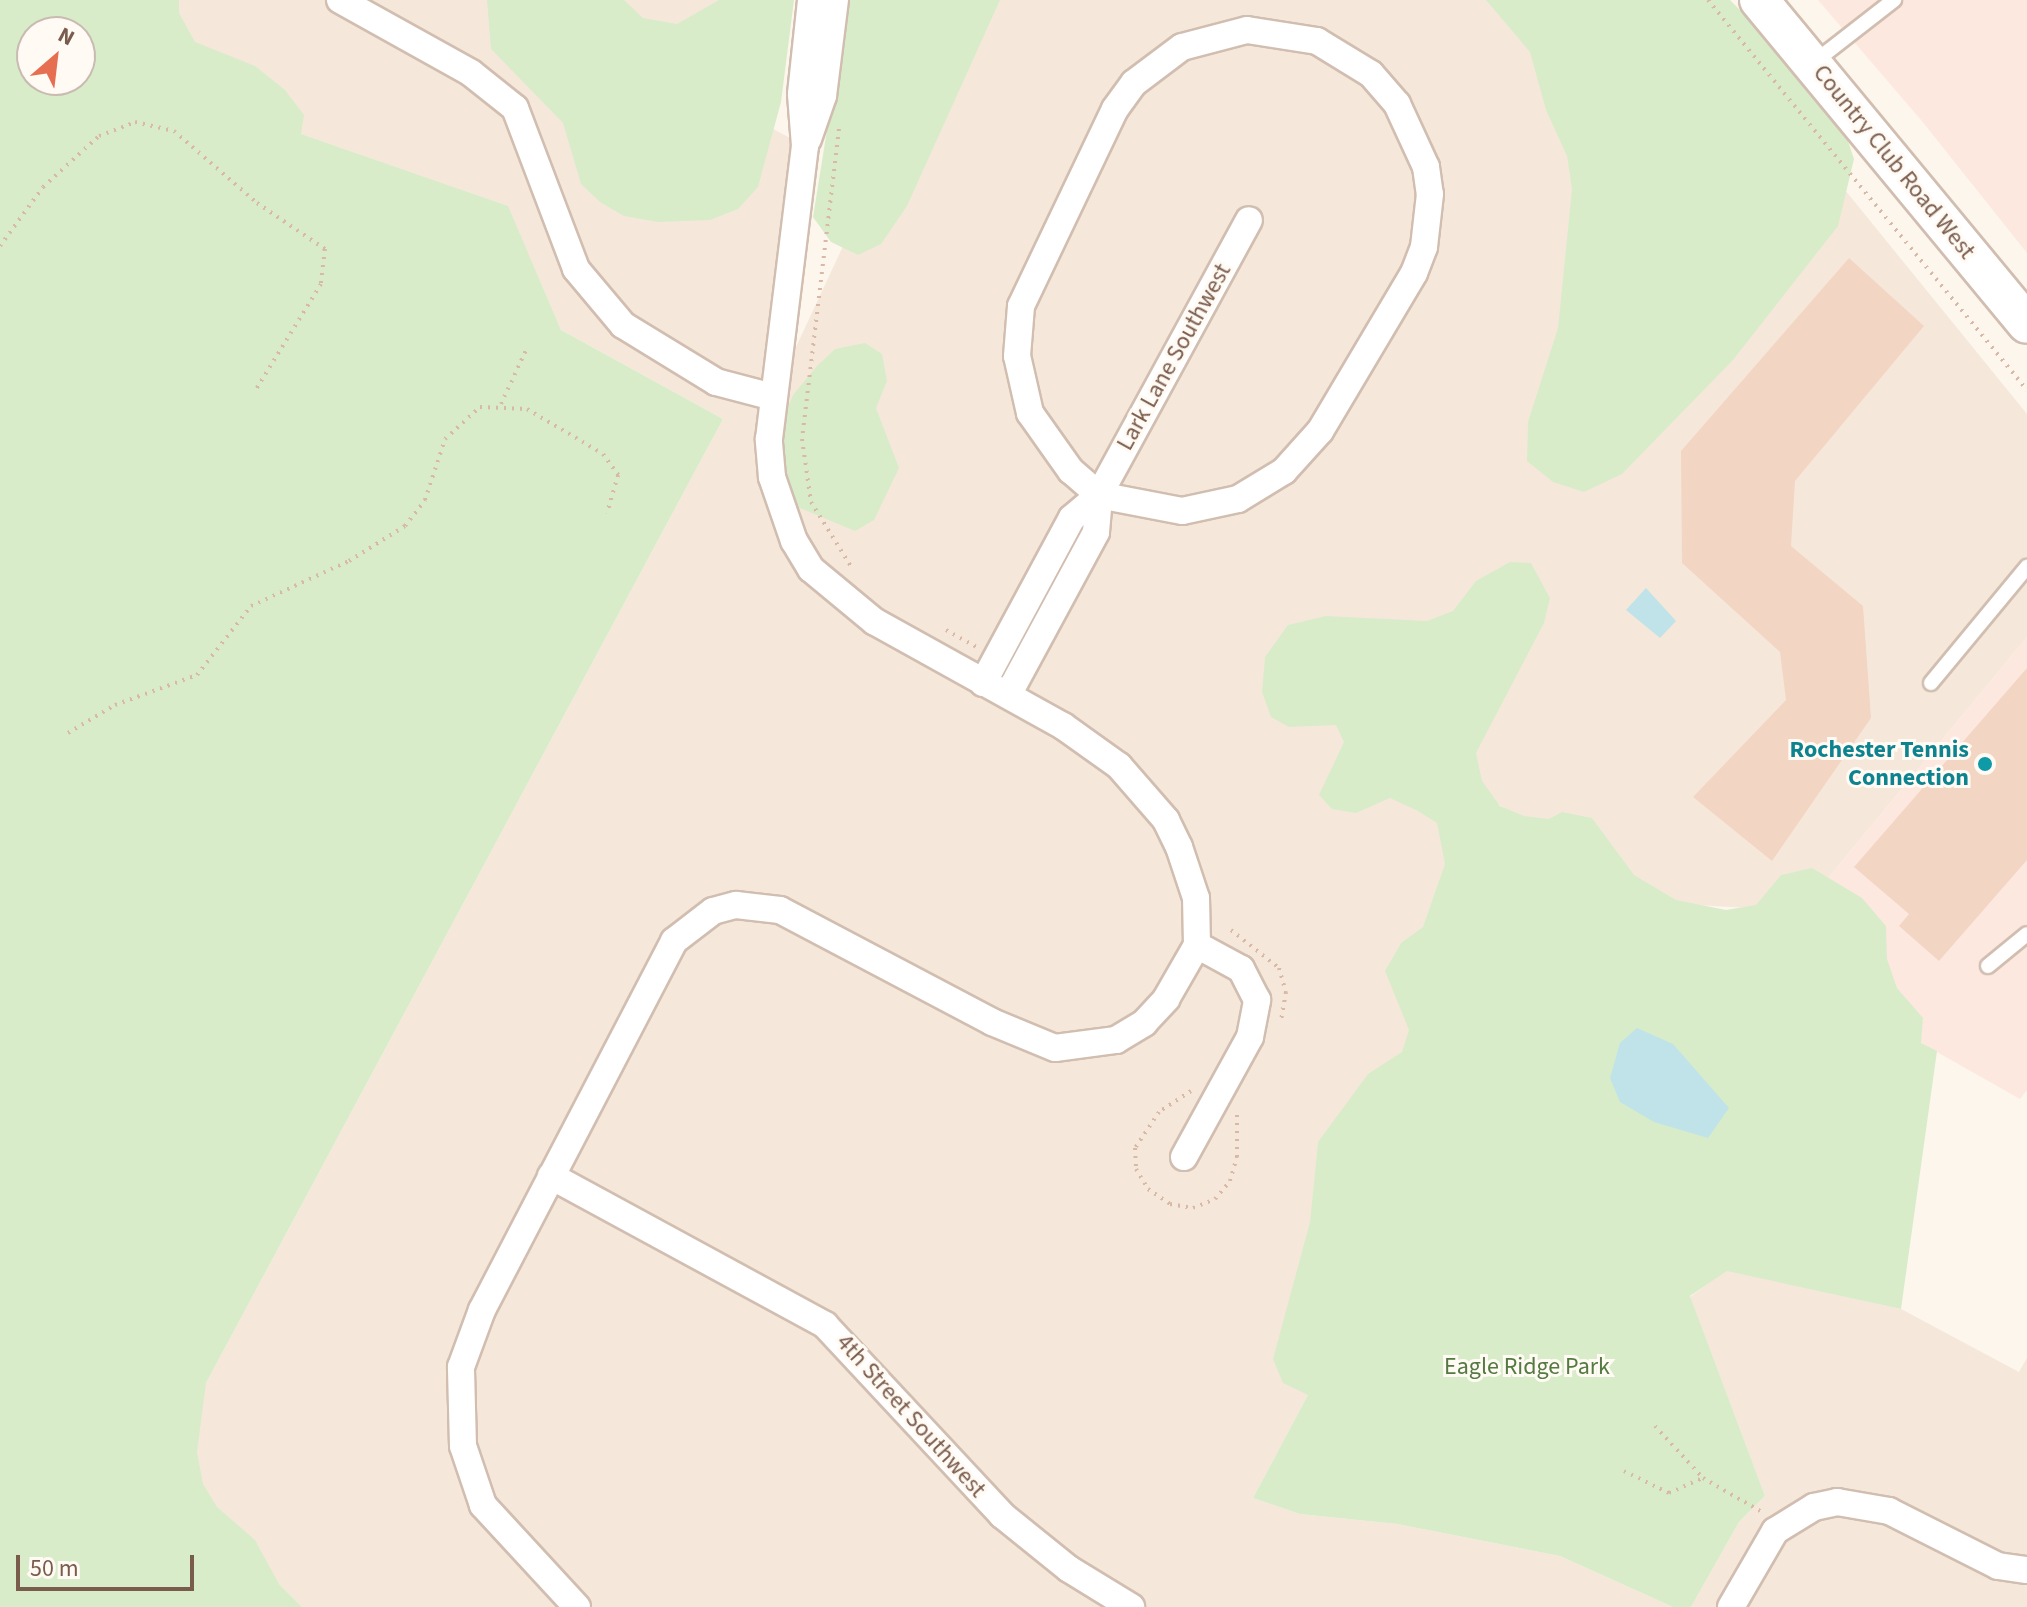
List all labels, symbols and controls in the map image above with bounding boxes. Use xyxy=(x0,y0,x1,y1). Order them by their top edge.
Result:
north arrow xyxy=(16,16,96,96)
text: N xyxy=(52,19,80,54)
street label: Country Club Road West xyxy=(1807,59,1981,265)
street label: Lark Lane Southwest xyxy=(1111,259,1237,455)
place label: Rochester Tennis Connection xyxy=(1789,736,1969,792)
marker: Rochester Tennis Connection xyxy=(1976,755,1994,773)
street label: 4th Street Southwest xyxy=(830,1328,992,1504)
park label: Eagle Ridge Park xyxy=(1444,1353,1610,1381)
scale bar xyxy=(20,1539,198,1589)
text: 50 m xyxy=(30,1551,79,1586)

